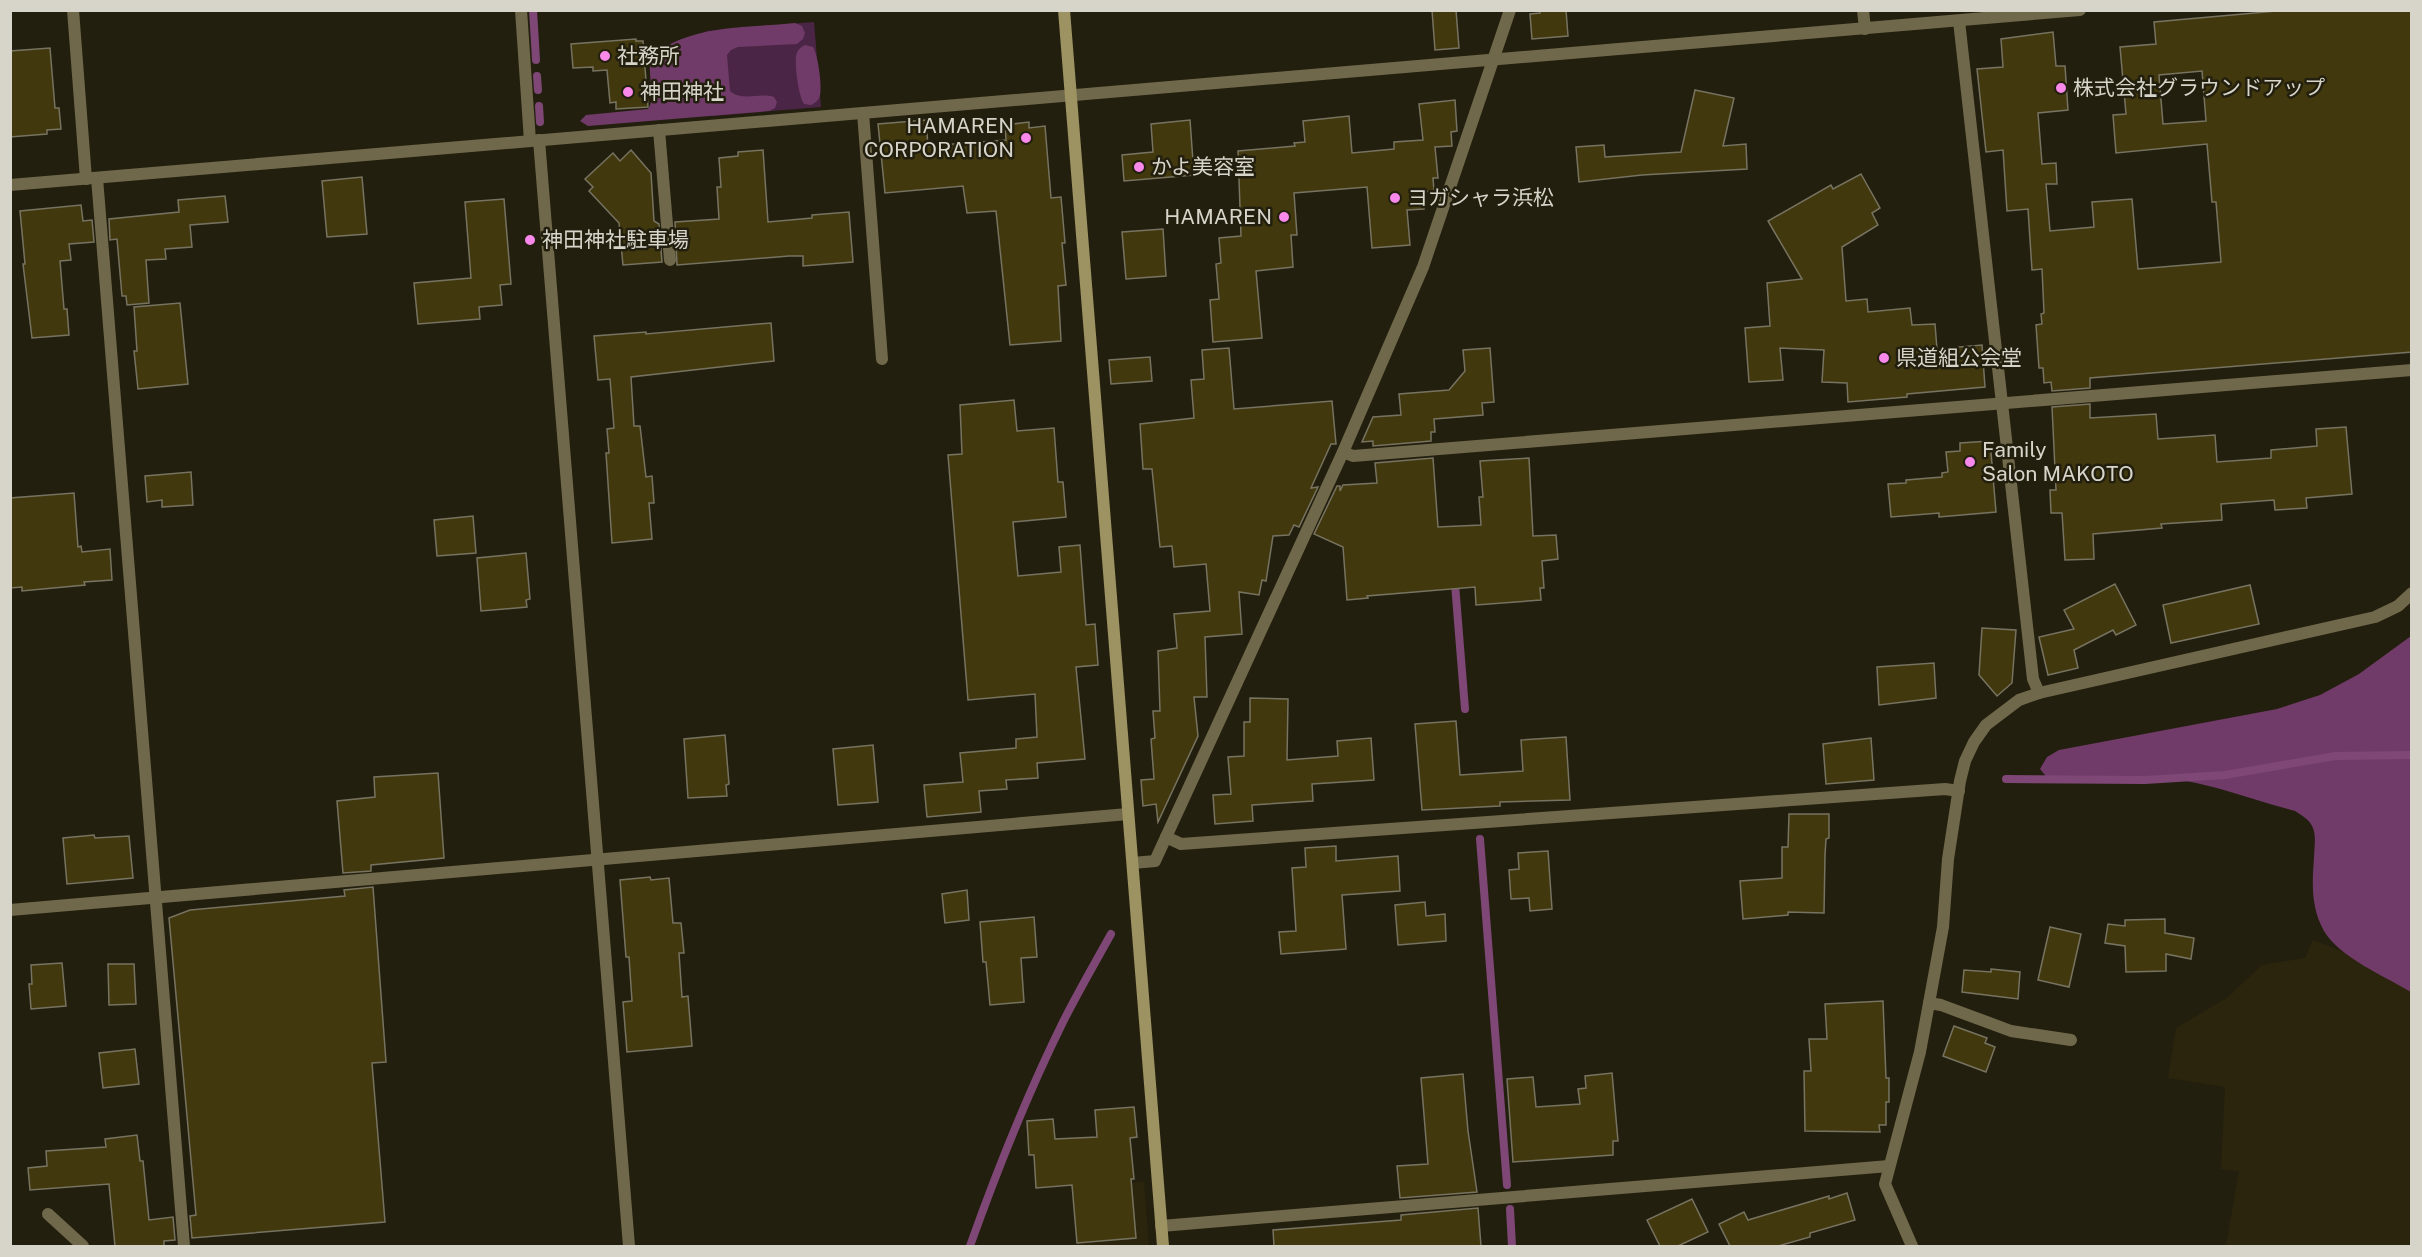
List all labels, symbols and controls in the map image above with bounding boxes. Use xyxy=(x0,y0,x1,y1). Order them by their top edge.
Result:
place label: 社務所 xyxy=(617,43,680,68)
marker: 社務所 xyxy=(598,49,612,63)
place label: 株式会社グラウンドアップ xyxy=(2073,75,2325,100)
place label: 神田神社 xyxy=(640,79,724,104)
marker: 株式会社グラウンドアップ xyxy=(2054,81,2068,95)
marker: 神田神社 xyxy=(621,85,635,99)
place label: HAMAREN CORPORATION xyxy=(864,113,1014,162)
marker: HAMAREN CORPORATION xyxy=(1019,131,1033,145)
place label: かよ美容室 xyxy=(1151,154,1255,179)
marker: かよ美容室 xyxy=(1132,160,1146,174)
place label: ヨガシャラ浜松 xyxy=(1407,185,1554,210)
marker: ヨガシャラ浜松 xyxy=(1388,191,1402,205)
place label: HAMAREN xyxy=(1164,204,1272,229)
marker: HAMAREN xyxy=(1277,210,1291,224)
place label: 神田神社駐車場 xyxy=(542,227,689,252)
marker: 神田神社駐車場 xyxy=(523,233,537,247)
place label: 県道組公会堂 xyxy=(1896,345,2022,370)
marker: 県道組公会堂 xyxy=(1877,351,1891,365)
place label: Family Salon MAKOTO xyxy=(1982,437,2134,486)
marker: Family Salon MAKOTO xyxy=(1963,455,1977,469)

